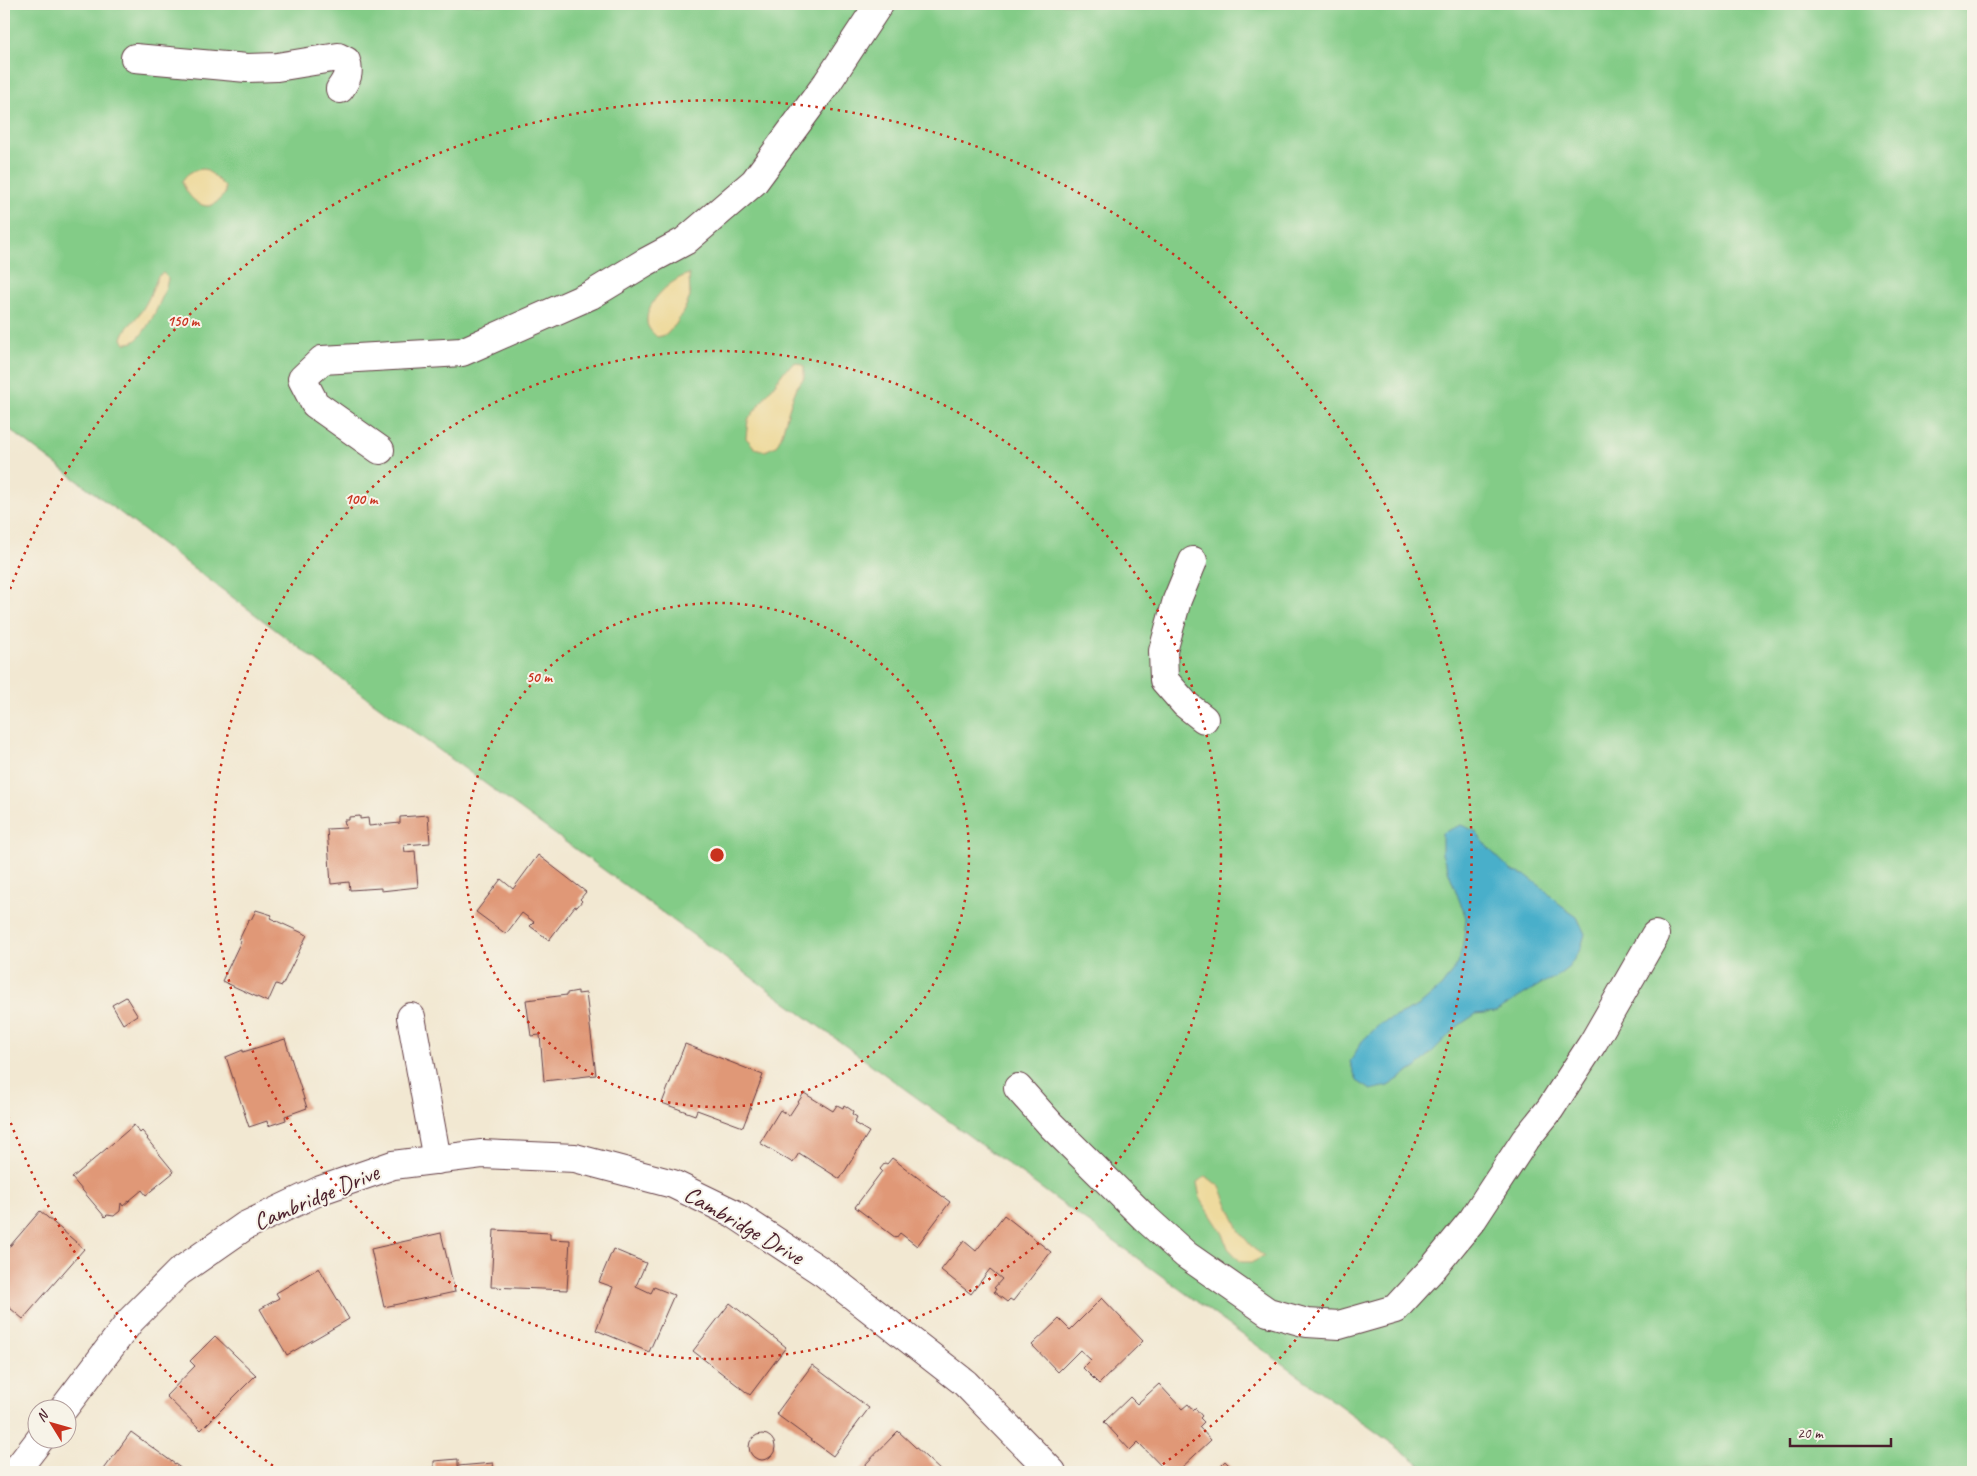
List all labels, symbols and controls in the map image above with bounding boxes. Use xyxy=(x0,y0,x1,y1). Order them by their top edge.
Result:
text: 150 m xyxy=(167,312,201,331)
text: 100 m xyxy=(345,490,379,509)
text: 50 m xyxy=(526,668,553,687)
centre of rings xyxy=(708,846,726,864)
street label: Cambridge Drive xyxy=(249,1156,385,1237)
street label: Cambridge Drive xyxy=(679,1179,811,1272)
north arrow xyxy=(28,1398,78,1448)
text: N xyxy=(33,1406,53,1425)
scale bar xyxy=(1790,1416,1891,1448)
text: 20 m xyxy=(1797,1424,1824,1443)

